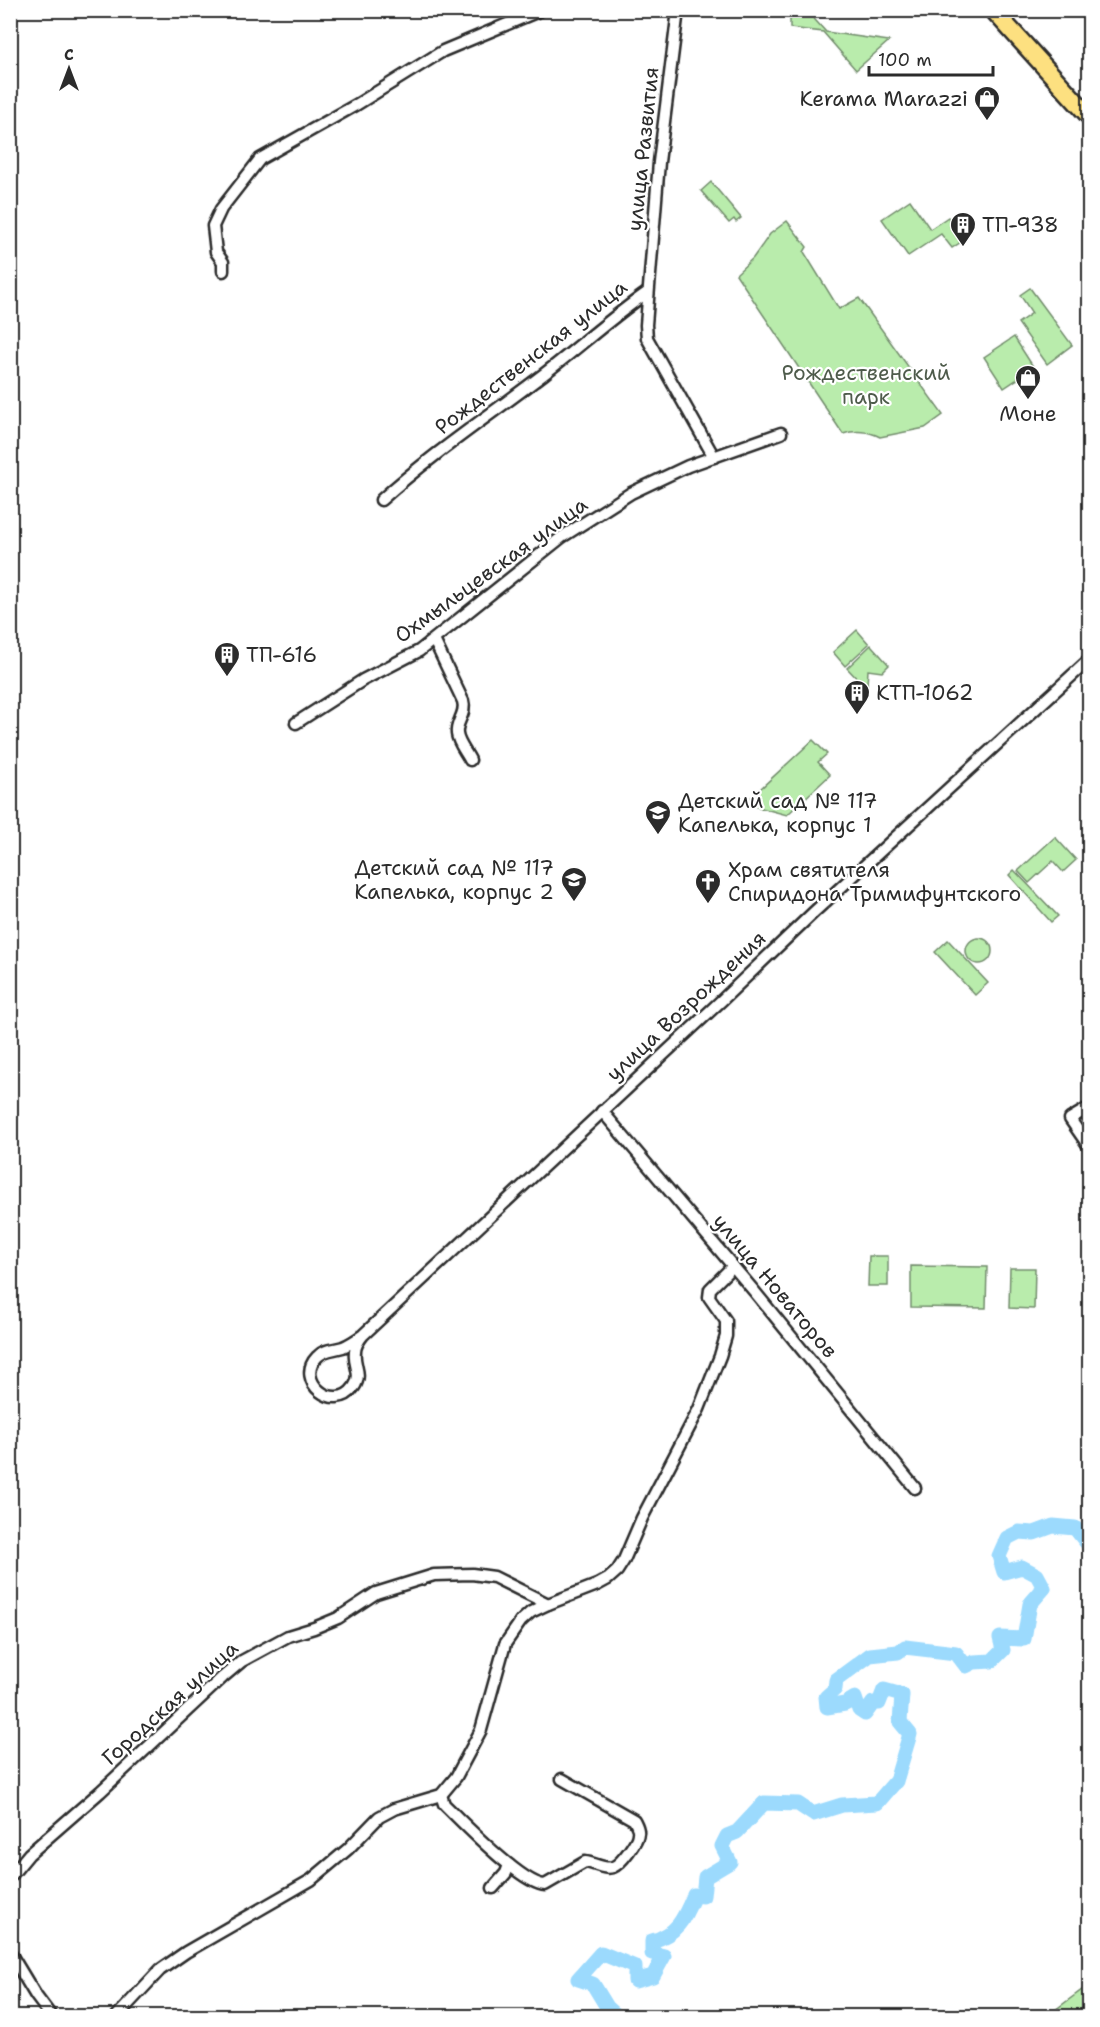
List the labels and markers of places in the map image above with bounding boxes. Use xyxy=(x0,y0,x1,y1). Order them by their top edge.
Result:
shop icon: Kerama Marazzi xyxy=(972,84,1002,122)
place label: Kerama Marazzi xyxy=(800,85,968,113)
building icon: ТП-938 xyxy=(948,210,978,248)
place label: ТП-938 xyxy=(982,211,1059,239)
shop icon: Моне xyxy=(1013,363,1043,401)
place label: Моне xyxy=(999,400,1057,428)
building icon: ТП-616 xyxy=(212,640,242,678)
place label: ТП-616 xyxy=(246,641,317,669)
building icon: КТП-1062 xyxy=(842,678,872,716)
place label: КТП-1062 xyxy=(876,679,973,707)
place label: Детский сад № 117 Капелька, корпус 1 xyxy=(678,787,878,839)
school or university icon: Детский сад № 117 Капелька, корпус 1 xyxy=(643,798,673,836)
place label: Детский сад № 117 Капелька, корпус 2 xyxy=(354,854,554,906)
place label: Храм святителя Спиридона Тримифунтского xyxy=(728,856,1021,908)
school or university icon: Детский сад № 117 Капелька, корпус 2 xyxy=(559,865,589,903)
church icon: Храм святителя Спиридона Тримифунтского xyxy=(693,867,723,905)

